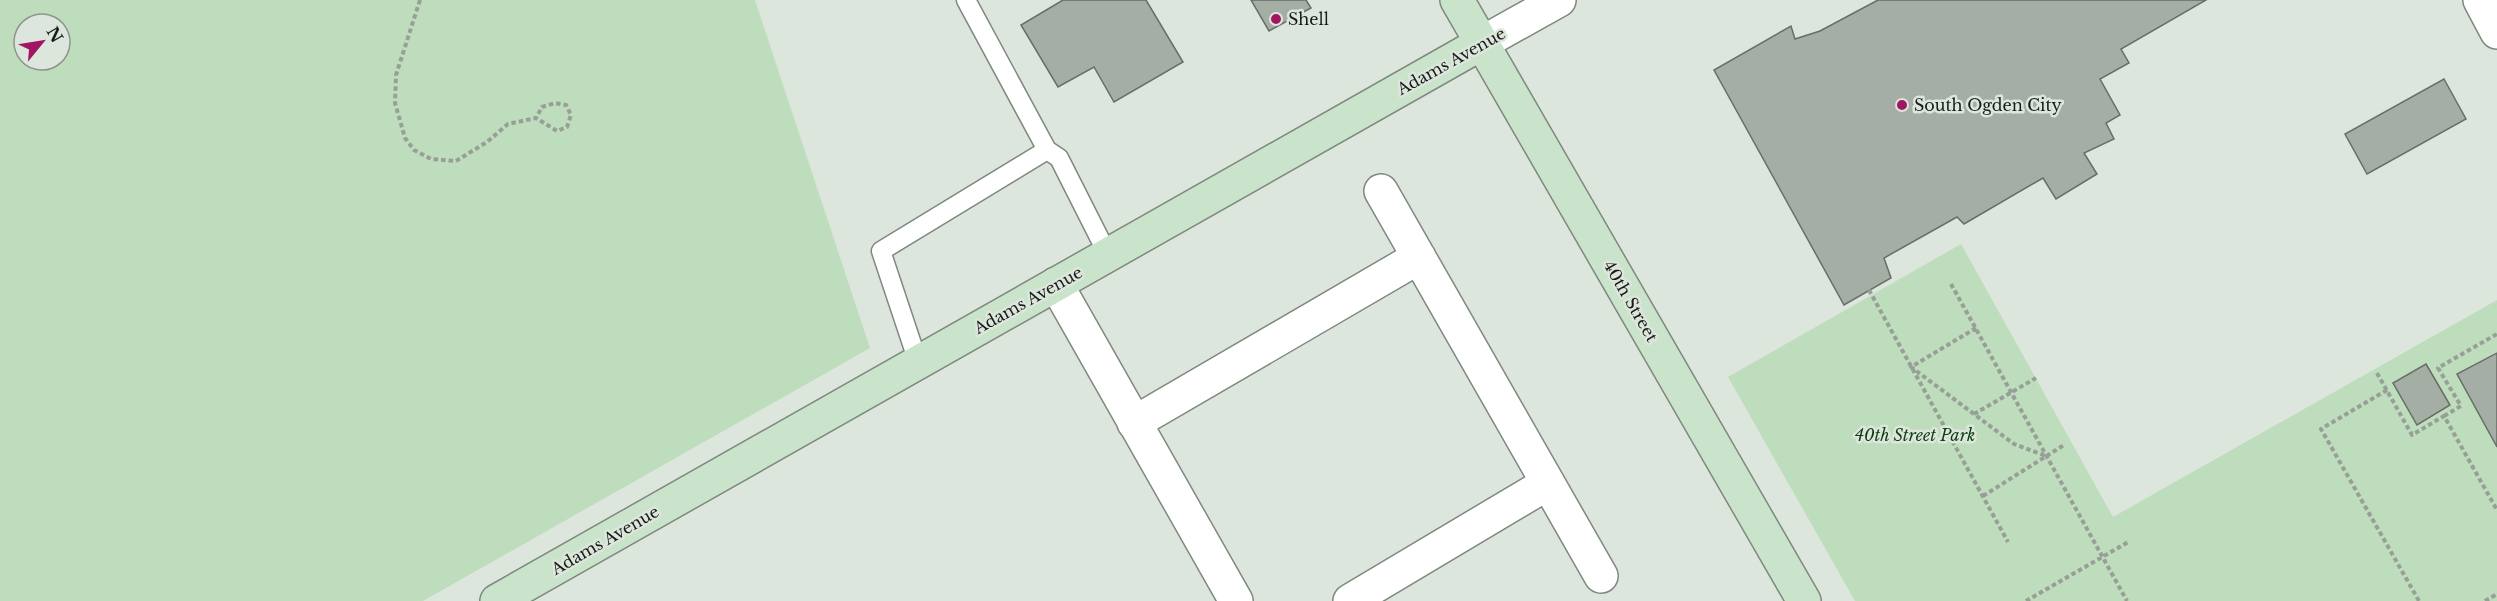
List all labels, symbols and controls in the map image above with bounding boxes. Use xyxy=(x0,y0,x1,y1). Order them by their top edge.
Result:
place label: Shell xyxy=(1288,9,1329,29)
north arrow xyxy=(12,12,72,72)
marker: Shell xyxy=(1269,12,1283,26)
text: N xyxy=(43,23,67,46)
street label: Adams Avenue xyxy=(1392,23,1509,100)
place label: South Ogden City xyxy=(1914,95,2063,115)
marker: South Ogden City xyxy=(1895,98,1909,112)
street label: 40th Street xyxy=(1600,257,1662,345)
street label: Adams Avenue xyxy=(969,262,1086,339)
park label: 40th Street Park xyxy=(1855,425,1975,445)
street label: Adams Avenue xyxy=(547,501,662,579)

